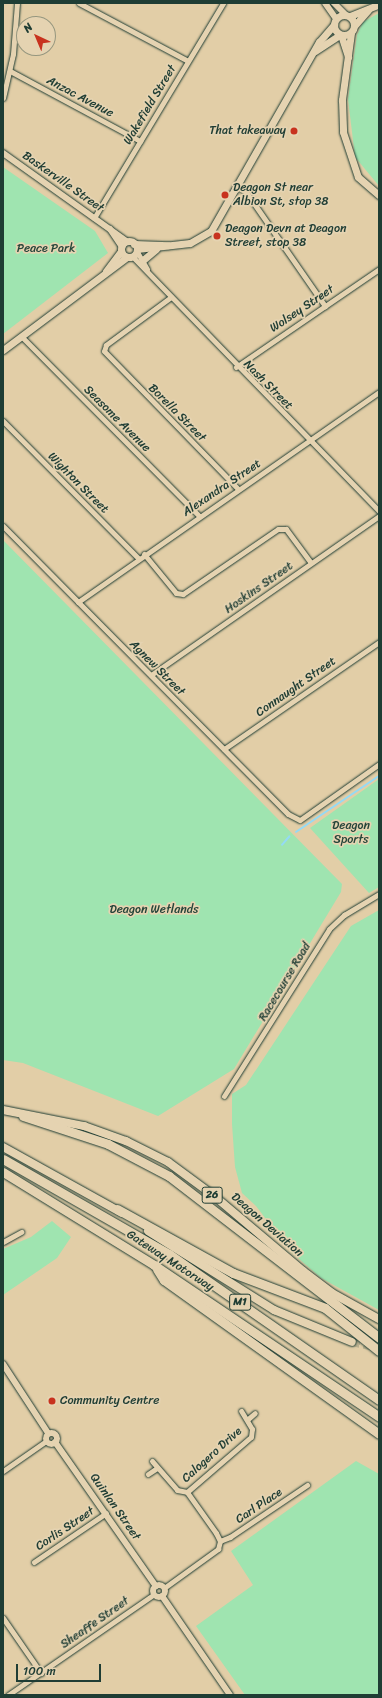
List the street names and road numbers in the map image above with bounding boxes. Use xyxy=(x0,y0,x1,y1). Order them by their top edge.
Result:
street label: Wakefield Street xyxy=(121,63,179,147)
street label: Anzac Avenue xyxy=(44,73,116,121)
street label: Baskerville Street xyxy=(19,148,107,216)
street label: Wolsey Street xyxy=(267,282,337,336)
street label: Nash Street xyxy=(240,357,296,413)
street label: Borella Street xyxy=(145,381,209,445)
street label: Seasome Avenue xyxy=(81,383,153,455)
street label: Wighton Street xyxy=(45,450,111,516)
street label: Alexandra Street xyxy=(180,456,264,520)
street label: Hoskins Street xyxy=(222,559,296,617)
street label: Agnew Street xyxy=(126,637,188,699)
street label: Connaught Street xyxy=(253,654,339,720)
street label: Racecourse Road xyxy=(256,940,314,1024)
road number: 26 xyxy=(201,1186,223,1204)
street label: Deagon Deviation xyxy=(228,1190,306,1260)
street label: Gateway Motorway xyxy=(124,1227,216,1295)
road number: M1 xyxy=(229,1293,251,1311)
street label: Calogero Drive xyxy=(179,1424,245,1486)
street label: Quinlan Street xyxy=(87,1471,143,1543)
street label: Carl Place xyxy=(233,1485,285,1527)
street label: Corlis Street xyxy=(33,1504,97,1554)
street label: Sheaffe Street xyxy=(58,1594,132,1652)

